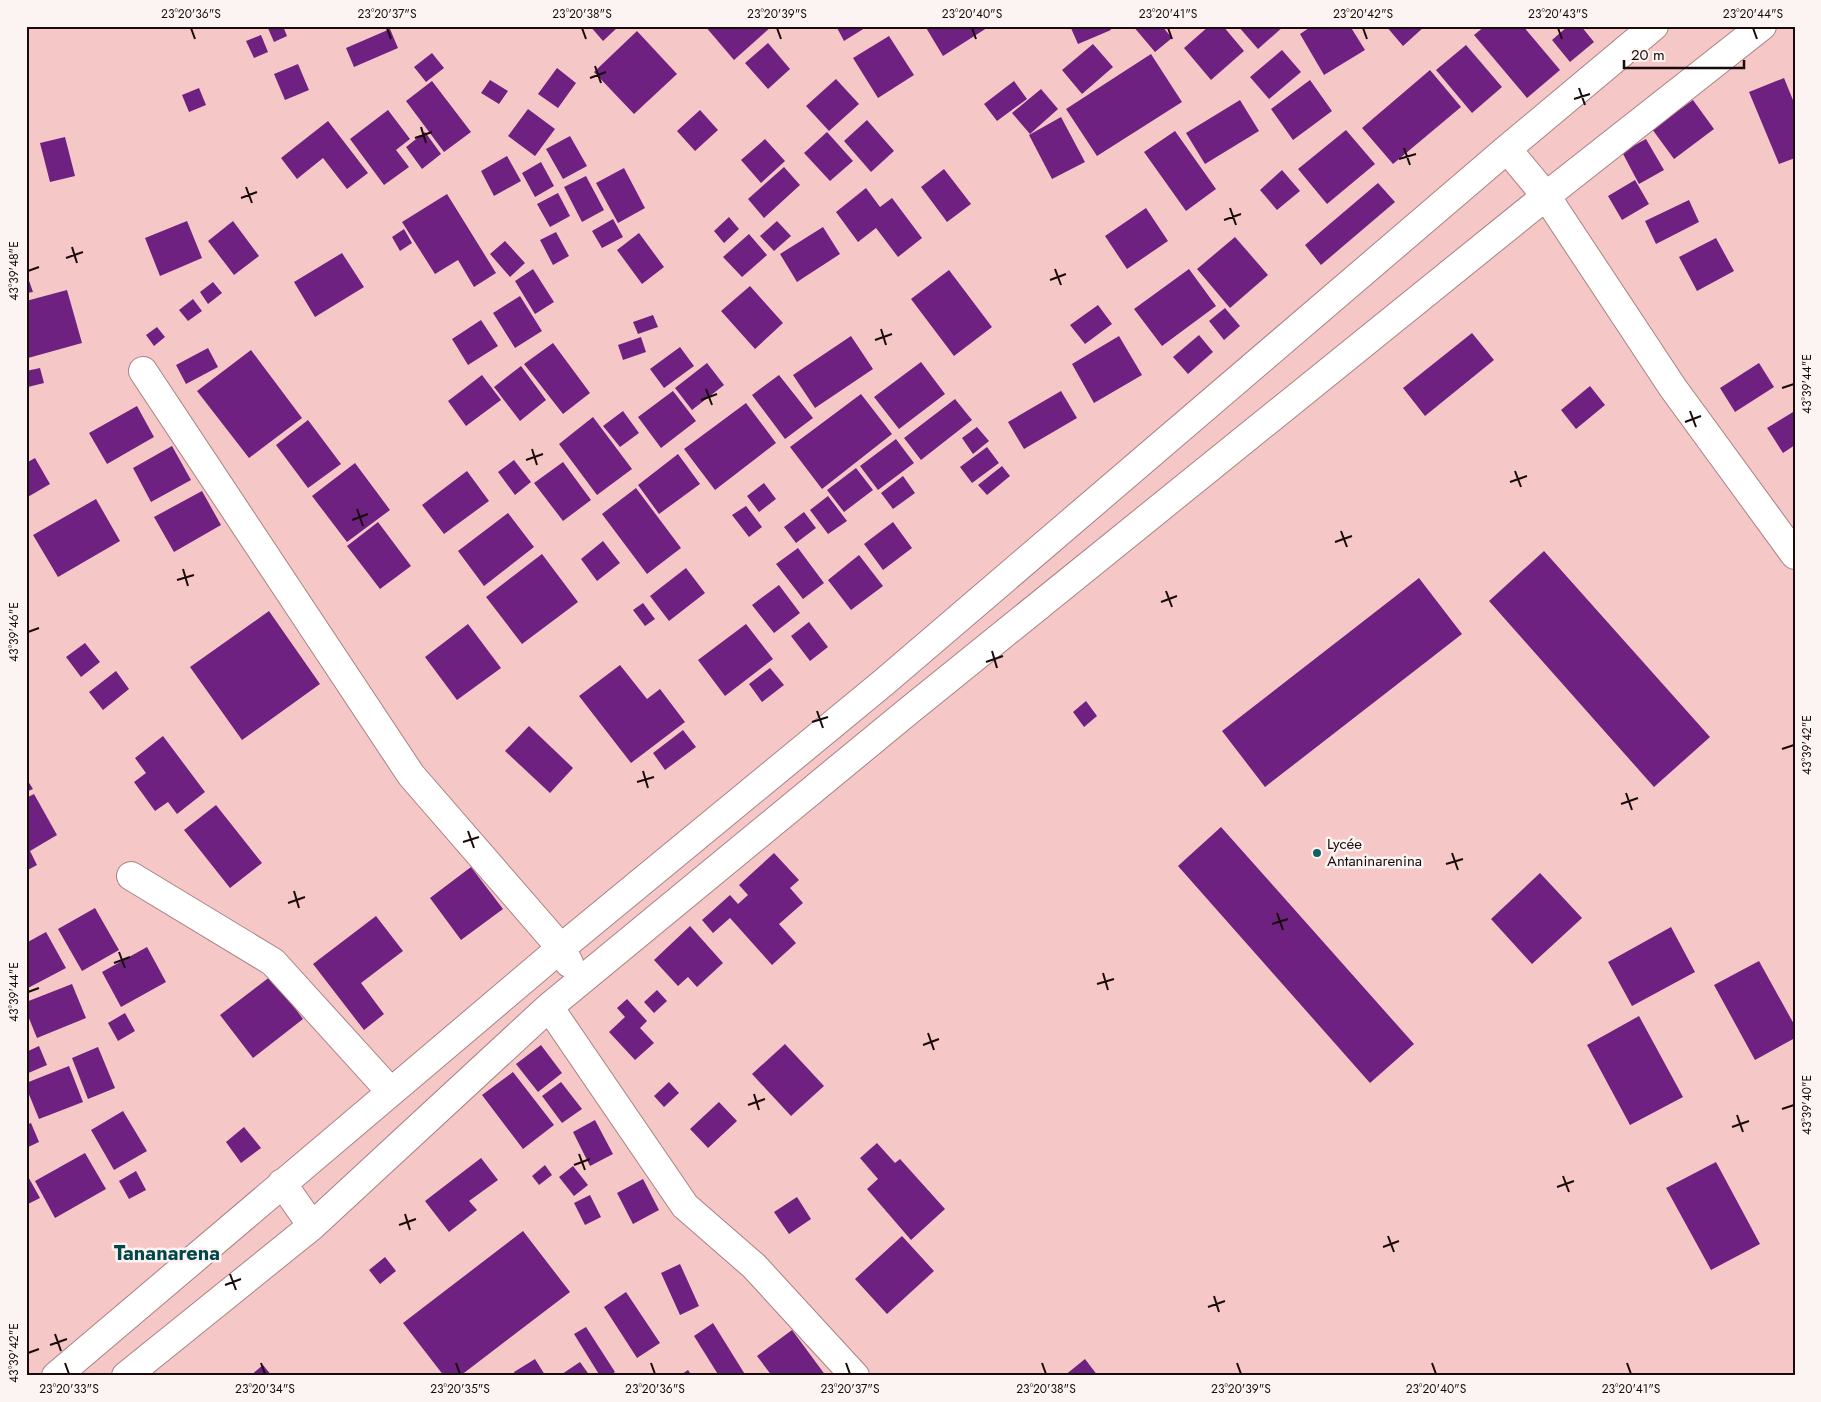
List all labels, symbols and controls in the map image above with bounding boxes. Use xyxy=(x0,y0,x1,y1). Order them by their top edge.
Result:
text: 23°20'36"S xyxy=(161,5,221,23)
text: 23°20'37"S xyxy=(358,5,417,23)
text: 23°20'38"S xyxy=(552,5,612,23)
text: 23°20'39"S xyxy=(747,5,807,23)
text: 23°20'40"S xyxy=(942,5,1003,23)
text: 23°20'41"S xyxy=(1139,5,1198,23)
text: 23°20'42"S xyxy=(1333,5,1393,23)
text: 23°20'43"S xyxy=(1528,5,1588,23)
text: 23°20'44"S xyxy=(1723,5,1784,23)
scale bar xyxy=(1624,38,1744,70)
text: 20 m xyxy=(1631,44,1665,66)
text: 43°39'48"E xyxy=(5,241,23,301)
text: 43°39'44"E xyxy=(1798,354,1816,414)
text: 43°39'46"E xyxy=(5,602,23,662)
text: 43°39'42"E xyxy=(1798,715,1816,775)
place label: Lycée Antaninarenina xyxy=(1327,833,1422,872)
marker: Lycée Antaninarenina xyxy=(1311,847,1323,859)
text: 43°39'44"E xyxy=(5,962,23,1022)
text: 43°39'40"E xyxy=(1798,1075,1816,1135)
district label: Tananarena xyxy=(114,1239,220,1268)
text: 43°39'42"E xyxy=(5,1323,23,1383)
text: 23°20'33"S xyxy=(39,1380,99,1398)
text: 23°20'34"S xyxy=(235,1380,295,1398)
text: 23°20'35"S xyxy=(430,1380,490,1398)
text: 23°20'36"S xyxy=(625,1380,685,1398)
text: 23°20'37"S xyxy=(821,1380,880,1398)
text: 23°20'38"S xyxy=(1016,1380,1076,1398)
text: 23°20'39"S xyxy=(1211,1380,1271,1398)
text: 23°20'40"S xyxy=(1406,1380,1467,1398)
text: 23°20'41"S xyxy=(1602,1380,1661,1398)

